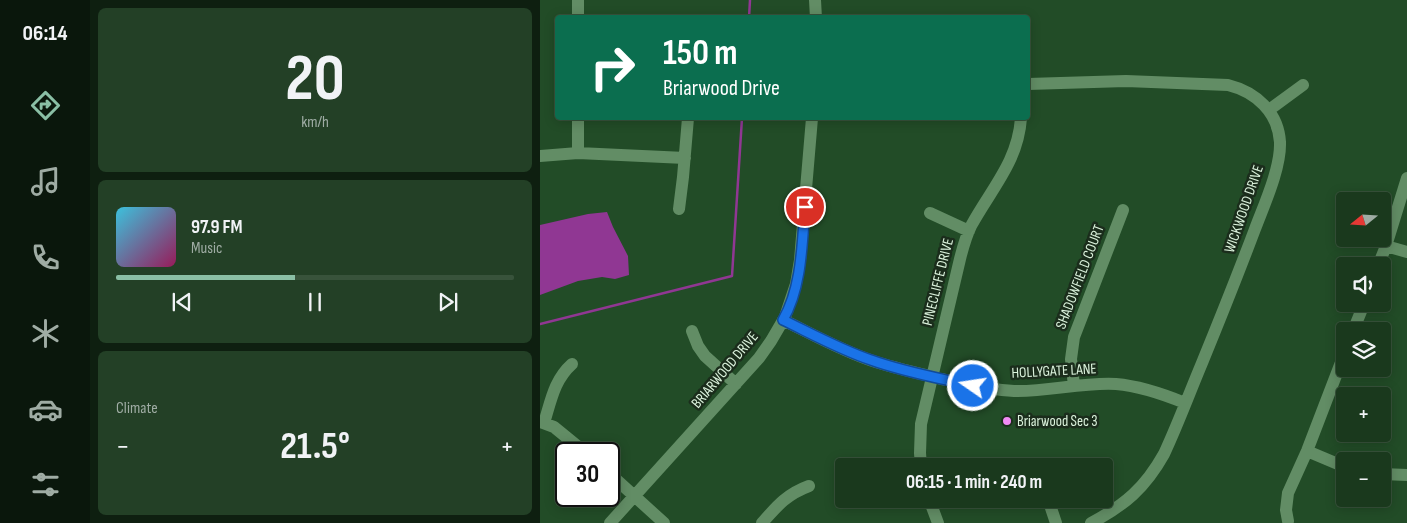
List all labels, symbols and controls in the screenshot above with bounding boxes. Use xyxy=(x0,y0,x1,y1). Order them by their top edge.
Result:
text: 06:14 xyxy=(23,20,67,47)
text: 150 m xyxy=(663,32,737,75)
icon: right xyxy=(580,35,645,100)
text: 20 xyxy=(285,41,345,119)
text: Briarwood Drive xyxy=(663,75,780,102)
icon: directions xyxy=(28,88,63,123)
text: km/h xyxy=(301,113,329,132)
street label: WICKWOOD DRIVE xyxy=(1220,163,1268,255)
icon: music xyxy=(28,164,63,199)
pin xyxy=(784,186,826,228)
north arrow xyxy=(1336,192,1391,248)
map controls xyxy=(1336,192,1391,507)
icon: arrive xyxy=(791,193,819,221)
text: 97.9 FM xyxy=(191,216,243,239)
street label: SHADOWFIELD COURT xyxy=(1051,222,1109,332)
street label: PINECLIFFE DRIVE xyxy=(918,236,958,328)
text: Music xyxy=(191,239,222,258)
icon: phone xyxy=(28,240,63,275)
button: sound xyxy=(1336,257,1391,312)
icon: previous xyxy=(168,288,196,316)
icon: pause xyxy=(301,288,329,316)
icon: next xyxy=(434,288,462,316)
icon: climate xyxy=(28,316,63,351)
button: layers xyxy=(1336,322,1391,377)
street label: BRIARWOOD DRIVE xyxy=(687,328,763,412)
position arrow xyxy=(946,359,998,411)
street label: HOLLYGATE LANE xyxy=(1011,359,1097,383)
button: + xyxy=(1336,387,1391,442)
icon: car xyxy=(28,392,63,427)
text: Climate xyxy=(116,399,158,418)
place label: Briarwood Sec 3 xyxy=(1017,412,1098,431)
marker: Briarwood Sec 3 xyxy=(1001,415,1013,427)
text: 21.5° xyxy=(280,424,350,469)
text: − xyxy=(116,430,130,463)
text: + xyxy=(500,430,514,463)
speed limit sign: 30 xyxy=(555,442,620,507)
button: − xyxy=(1336,452,1391,507)
icon: filters xyxy=(28,467,63,502)
text: 06:15 · 1 min · 240 m xyxy=(906,471,1042,494)

